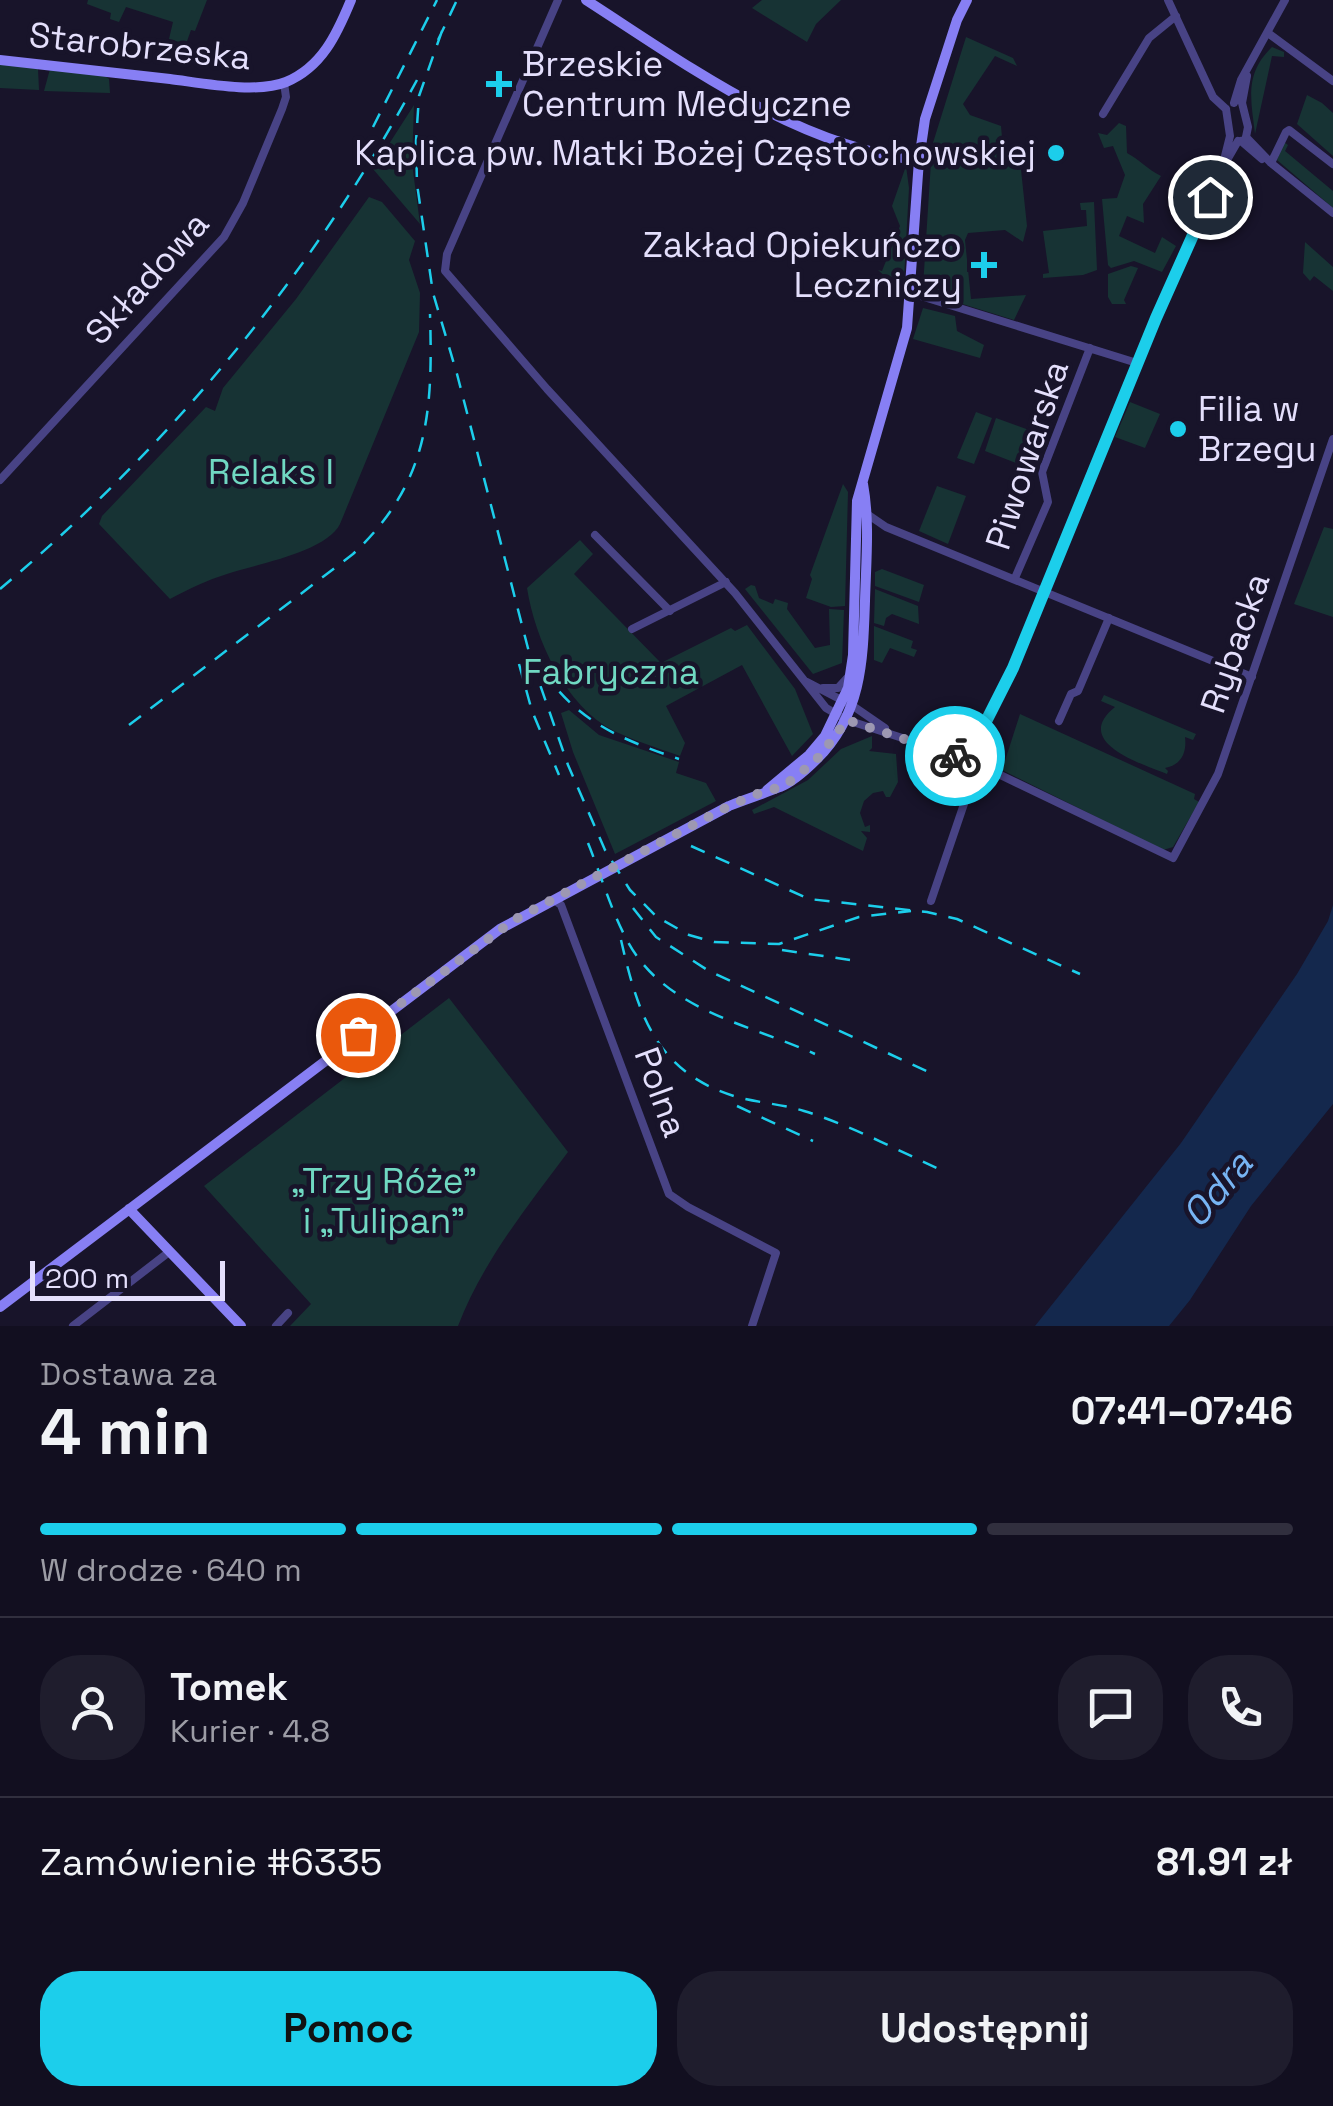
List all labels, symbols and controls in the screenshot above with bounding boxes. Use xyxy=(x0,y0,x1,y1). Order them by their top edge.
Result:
street label: Starobrzeska xyxy=(27,12,253,80)
place label: Brzeskie Centrum Medyczne xyxy=(522,42,852,126)
marker: Brzeskie Centrum Medyczne xyxy=(486,71,512,97)
place label: Kaplica pw. Matki Bożej Częstochowskiej xyxy=(354,131,1036,175)
marker: Kaplica pw. Matki Bożej Częstochowskiej xyxy=(1045,142,1067,164)
pin xyxy=(1168,155,1253,240)
icon: home xyxy=(1183,170,1238,225)
street label: Składowa xyxy=(76,202,218,354)
place label: Zakład Opiekuńczo Leczniczy xyxy=(643,223,962,307)
marker: Zakład Opiekuńczo Leczniczy xyxy=(971,252,997,278)
street label: Piwowarska xyxy=(976,355,1078,555)
place label: Filia w Brzegu xyxy=(1198,387,1317,471)
marker: Filia w Brzegu xyxy=(1167,418,1189,440)
park label: Relaks I xyxy=(208,450,334,494)
street label: Rybacka xyxy=(1191,567,1279,719)
park label: Fabryczna xyxy=(523,650,699,694)
courier xyxy=(905,706,1005,806)
icon: bike xyxy=(928,729,983,784)
pin xyxy=(316,993,401,1078)
icon: bag xyxy=(331,1008,386,1063)
street label: Polna xyxy=(625,1041,697,1143)
water label: Odra xyxy=(1171,1141,1263,1237)
park label: „Trzy Róże” i „Tulipan” xyxy=(291,1159,477,1243)
scale bar xyxy=(30,1256,225,1300)
text: 200 m xyxy=(45,1260,129,1296)
text: Dostawa za xyxy=(40,1354,217,1394)
text: 07:41–07:46 xyxy=(1071,1387,1293,1435)
text: 4 min xyxy=(40,1390,211,1473)
text: W drodze · 640 m xyxy=(40,1550,302,1590)
button: person xyxy=(40,1655,145,1760)
button: chat xyxy=(1058,1655,1163,1760)
button: phone xyxy=(1188,1655,1293,1760)
text: Tomek xyxy=(170,1663,288,1711)
text: Kurier · 4.8 xyxy=(170,1711,330,1751)
text: Zamówienie #6335 xyxy=(40,1838,382,1886)
text: 81.91 zł xyxy=(1156,1838,1293,1886)
button: Pomoc xyxy=(40,1971,657,2086)
button: Udostępnij xyxy=(677,1971,1293,2086)

